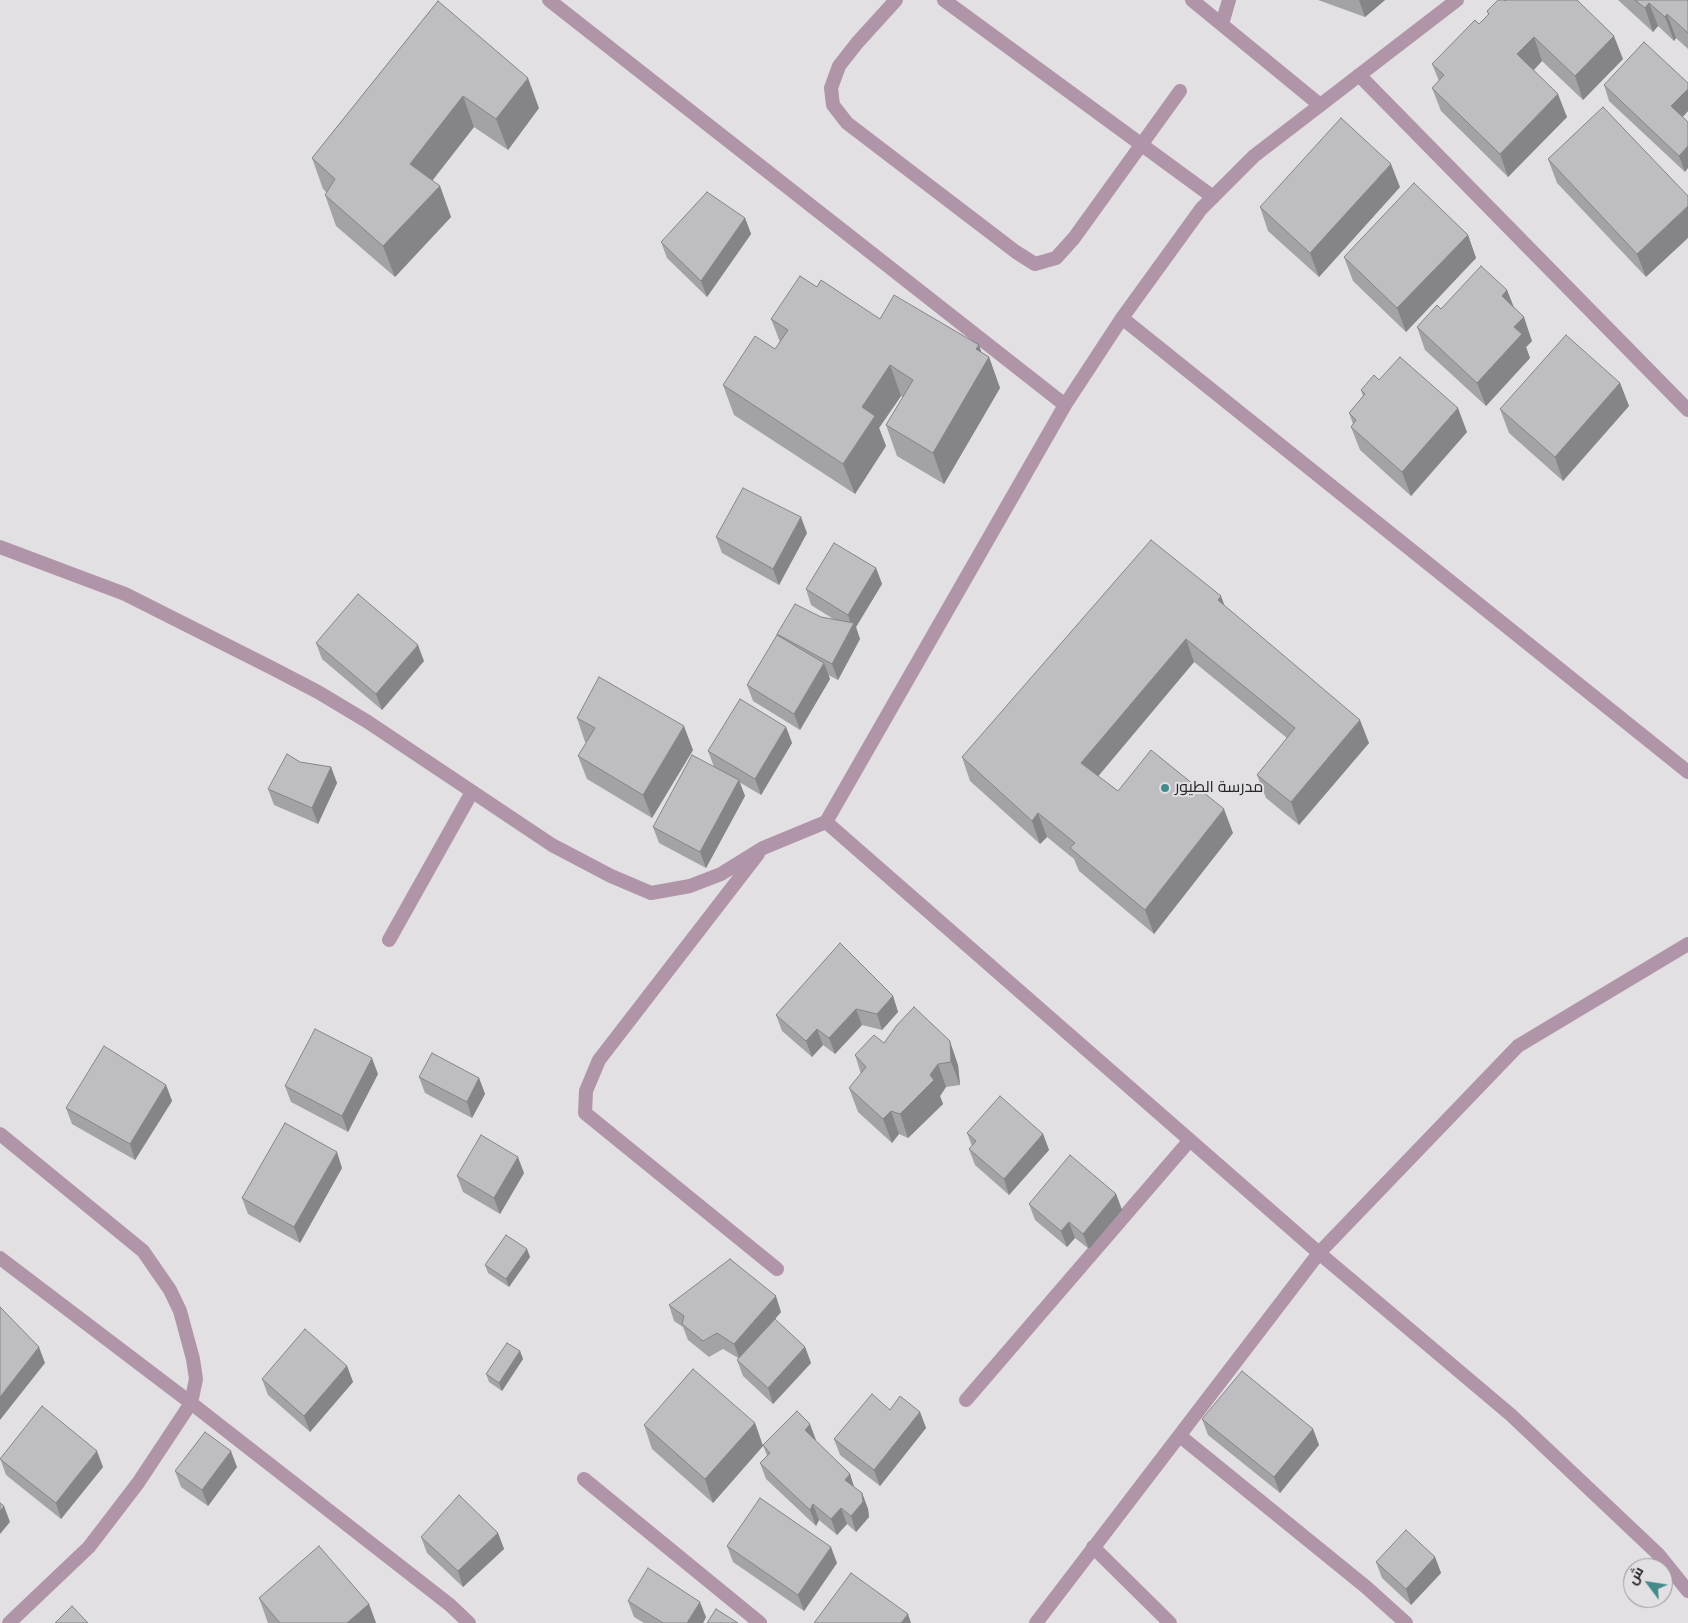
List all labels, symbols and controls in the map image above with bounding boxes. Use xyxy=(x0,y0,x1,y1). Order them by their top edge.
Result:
place label: مدرسة الطيور xyxy=(1175,778,1263,798)
marker: مدرسة الطيور xyxy=(1159,782,1171,794)
north arrow xyxy=(1623,1558,1673,1608)
text: ش xyxy=(1625,1564,1647,1587)

